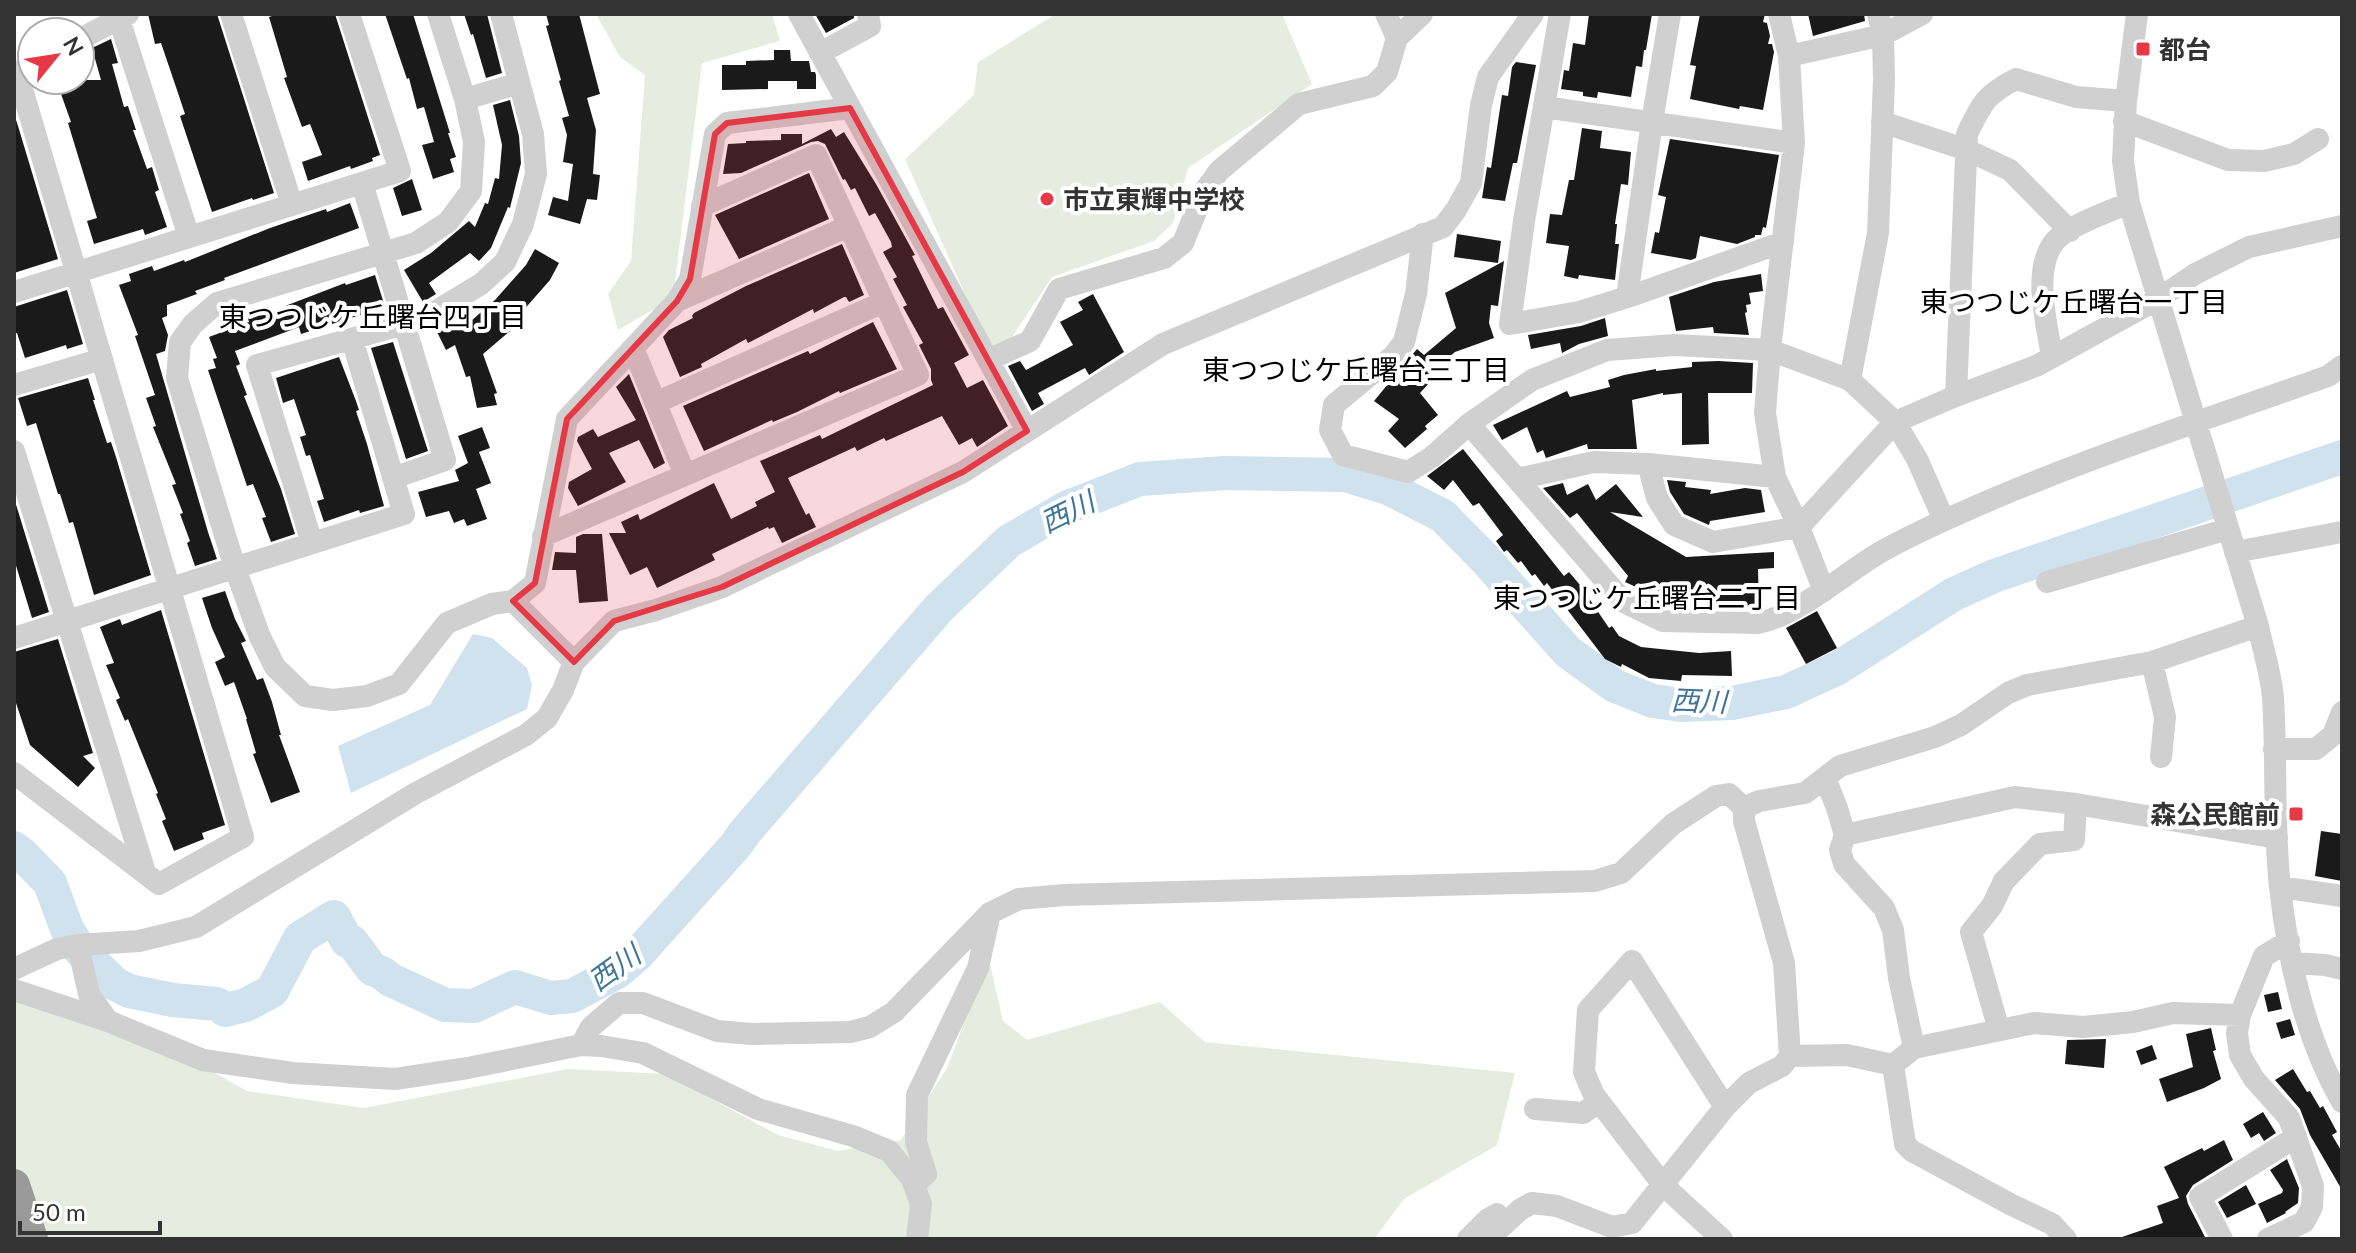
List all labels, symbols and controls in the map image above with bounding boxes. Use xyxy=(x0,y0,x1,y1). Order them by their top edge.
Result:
north arrow xyxy=(16,16,96,96)
text: N xyxy=(58,32,90,60)
place label: 都台 xyxy=(2159,33,2211,65)
marker: 都台 xyxy=(2134,40,2152,58)
place label: 市立東輝中学校 xyxy=(1063,183,1245,215)
marker: 市立東輝中学校 xyxy=(1038,190,1056,208)
district label: 東つつじケ丘曙台一丁目 xyxy=(1920,284,2228,318)
district label: 東つつじケ丘曙台四丁目 xyxy=(219,299,527,333)
district label: 東つつじケ丘曙台三丁目 xyxy=(1202,352,1510,386)
water label: 西川 xyxy=(1034,482,1102,539)
district label: 東つつじケ丘曙台二丁目 xyxy=(1493,580,1801,614)
water label: 西川 xyxy=(1670,682,1731,718)
place label: 森公民館前 xyxy=(2150,798,2280,830)
marker: 森公民館前 xyxy=(2287,805,2305,823)
water label: 西川 xyxy=(581,935,649,997)
scale bar xyxy=(20,1185,160,1235)
text: 50 m xyxy=(32,1197,86,1226)

